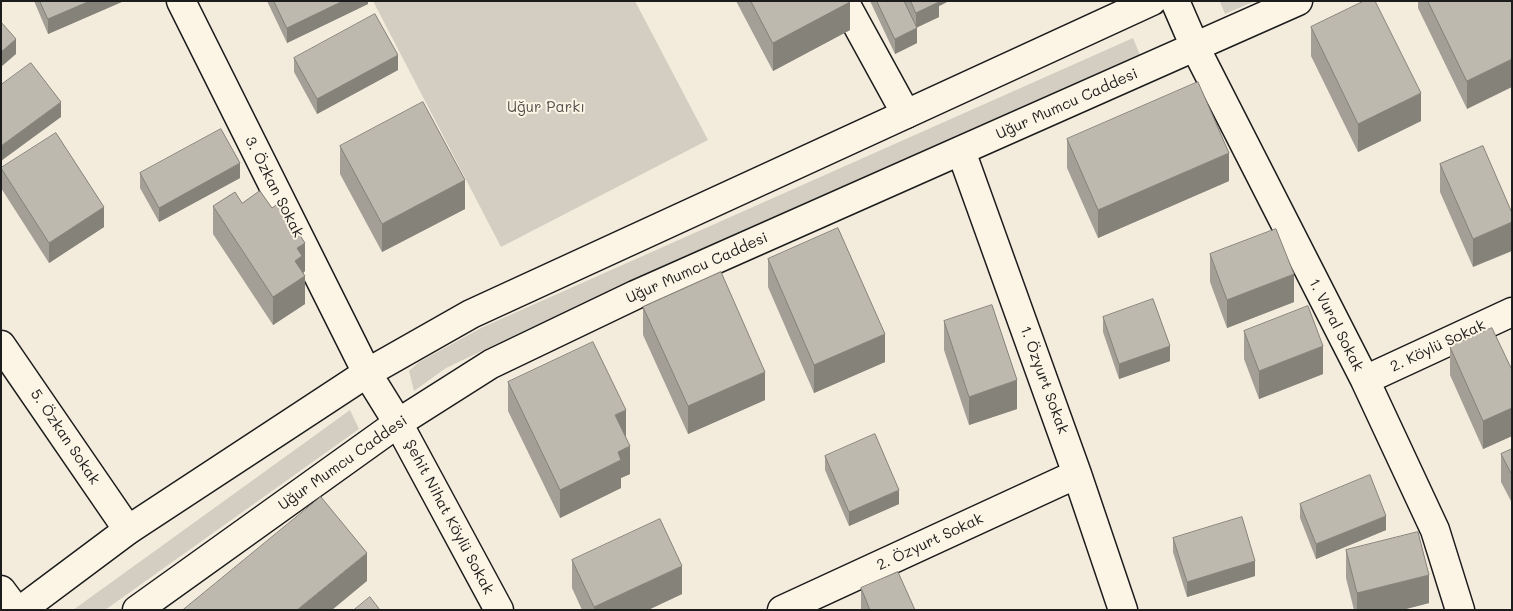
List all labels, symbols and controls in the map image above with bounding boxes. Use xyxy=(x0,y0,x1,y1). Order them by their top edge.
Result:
street label: Uğur Mumcu Caddesi xyxy=(993,65,1141,143)
park label: Uğur Parkı xyxy=(507,98,585,116)
street label: 3. Özkan Sokak xyxy=(241,133,307,241)
street label: Uğur Mumcu Caddesi xyxy=(623,229,771,307)
street label: 1. Vural Sokak xyxy=(1305,276,1367,374)
street label: 2. Köylü Sokak xyxy=(1388,316,1488,376)
street label: 1. Özyurt Sokak xyxy=(1016,323,1072,437)
street label: 5. Özkan Sokak xyxy=(26,386,104,488)
street label: Uğur Mumcu Caddesi xyxy=(275,412,411,514)
street label: Şehit Nihat Köylü Sokak xyxy=(401,437,497,597)
street label: 2. Özyurt Sokak xyxy=(874,509,986,575)

